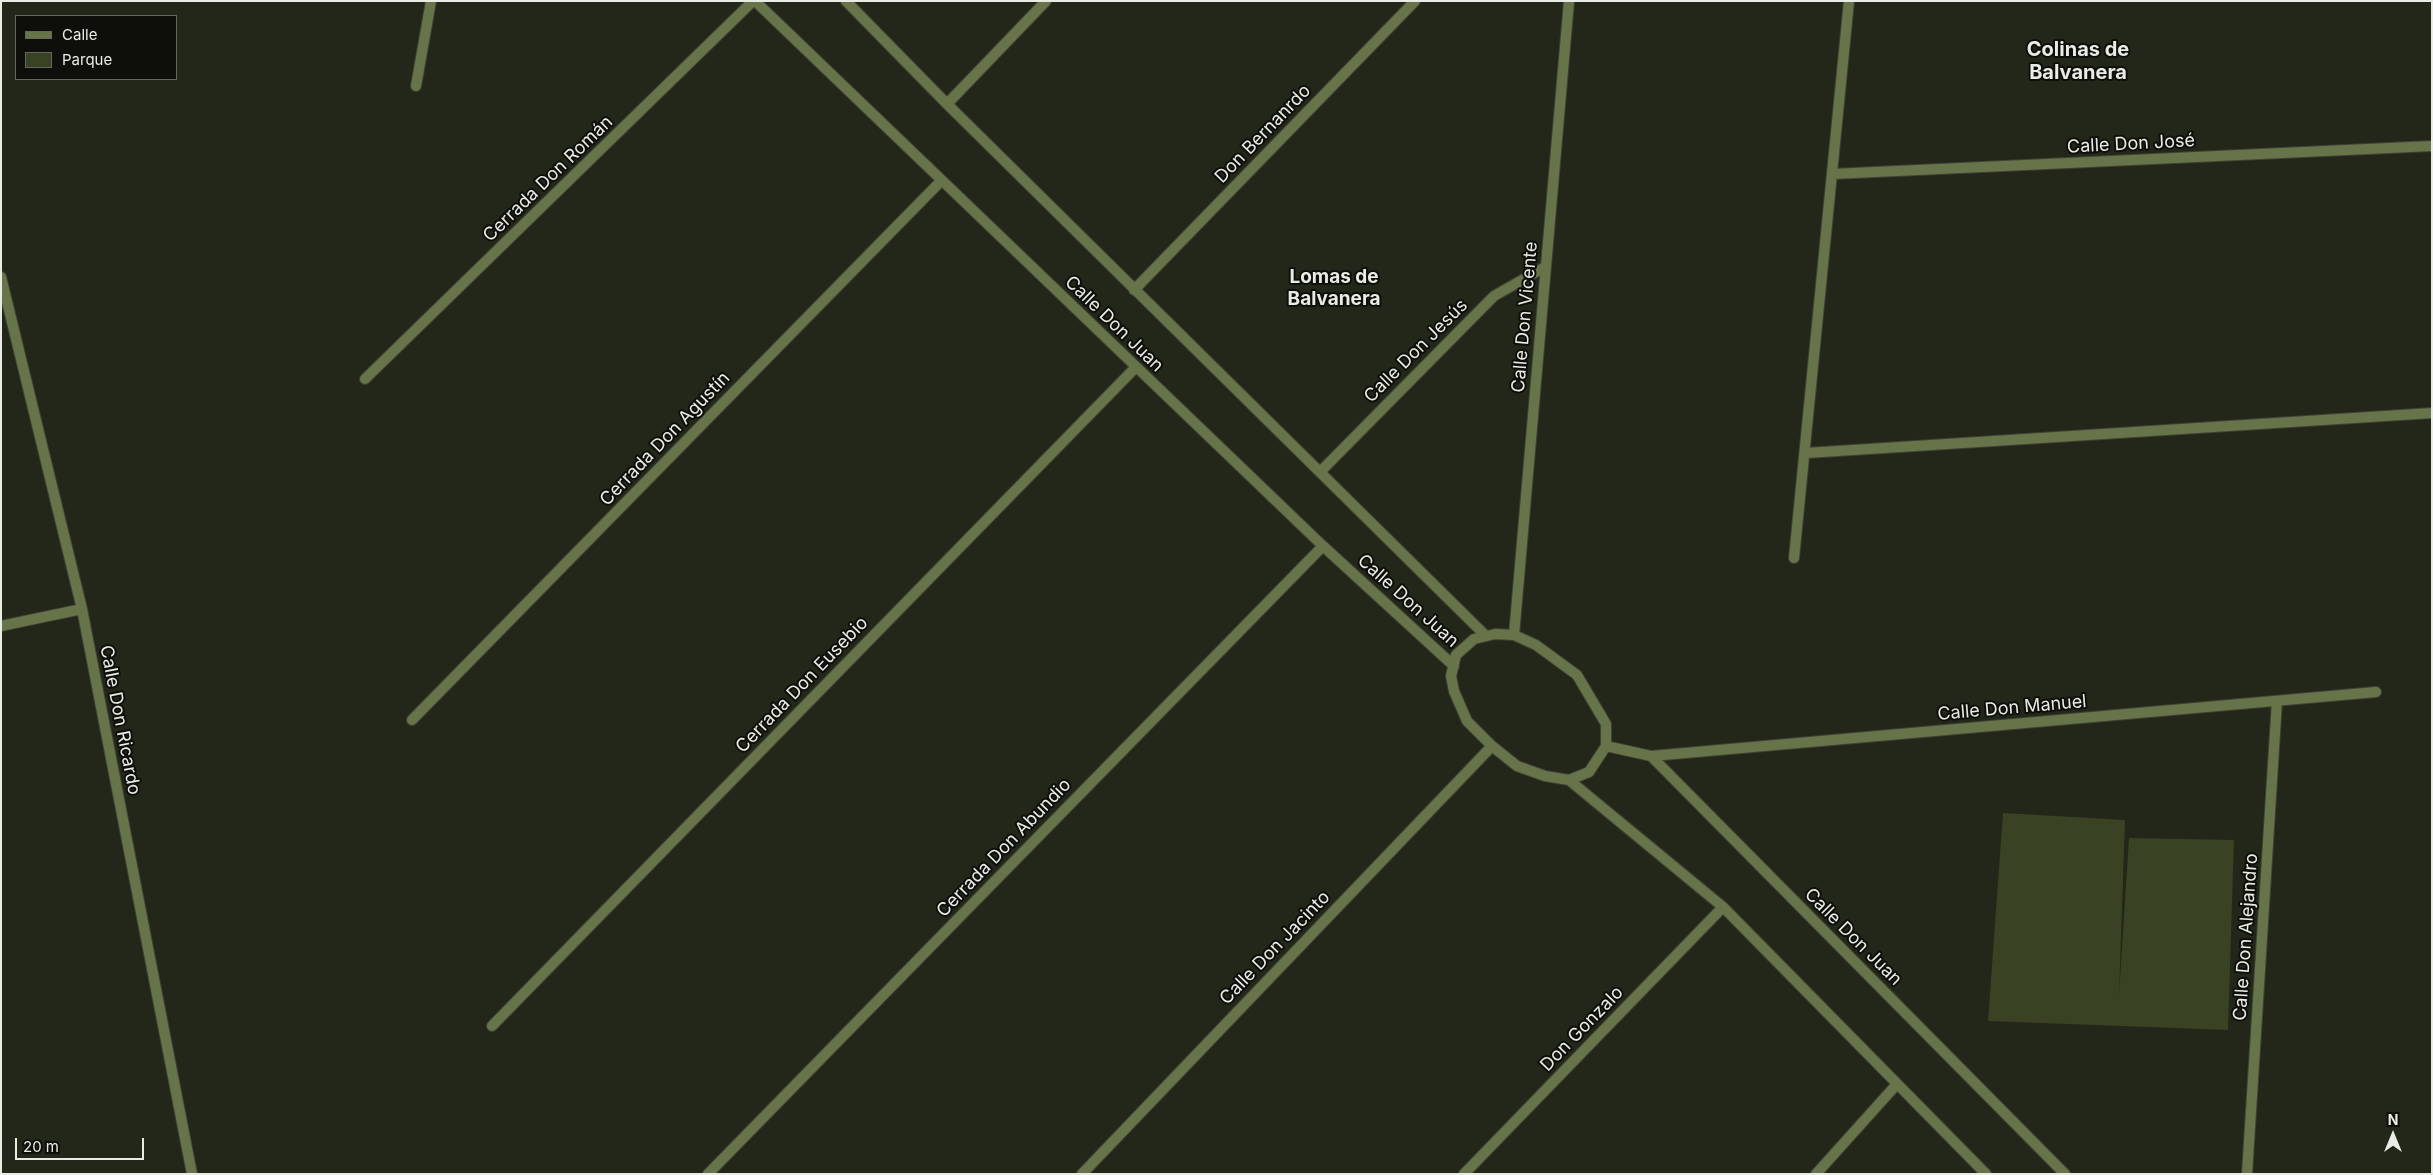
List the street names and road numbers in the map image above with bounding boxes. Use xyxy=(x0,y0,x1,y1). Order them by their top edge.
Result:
street label: Don Bernanrdo xyxy=(1211,80,1315,188)
street label: Cerrada Don Román xyxy=(479,112,617,246)
street label: Calle Don José xyxy=(2066,130,2196,158)
street label: Calle Don Vicente xyxy=(1508,241,1542,393)
street label: Calle Don Juan xyxy=(1060,272,1168,376)
street label: Calle Don Jesús xyxy=(1360,295,1472,407)
street label: Cerrada Don Agustín xyxy=(595,368,735,510)
street label: Calle Don Juan xyxy=(1353,550,1463,652)
street label: Cerrada Don Eusebio xyxy=(731,612,873,758)
street label: Calle Don Ricardo xyxy=(95,643,145,797)
street label: Calle Don Manuel xyxy=(1937,691,2087,725)
street label: Cerrada Don Abundio xyxy=(932,774,1076,922)
street label: Calle Don Alejandro xyxy=(2229,853,2263,1021)
street label: Calle Don Juan xyxy=(1800,884,1906,990)
street label: Calle Don Jacinto xyxy=(1215,887,1335,1009)
street label: Don Gonzalo xyxy=(1536,982,1628,1076)

